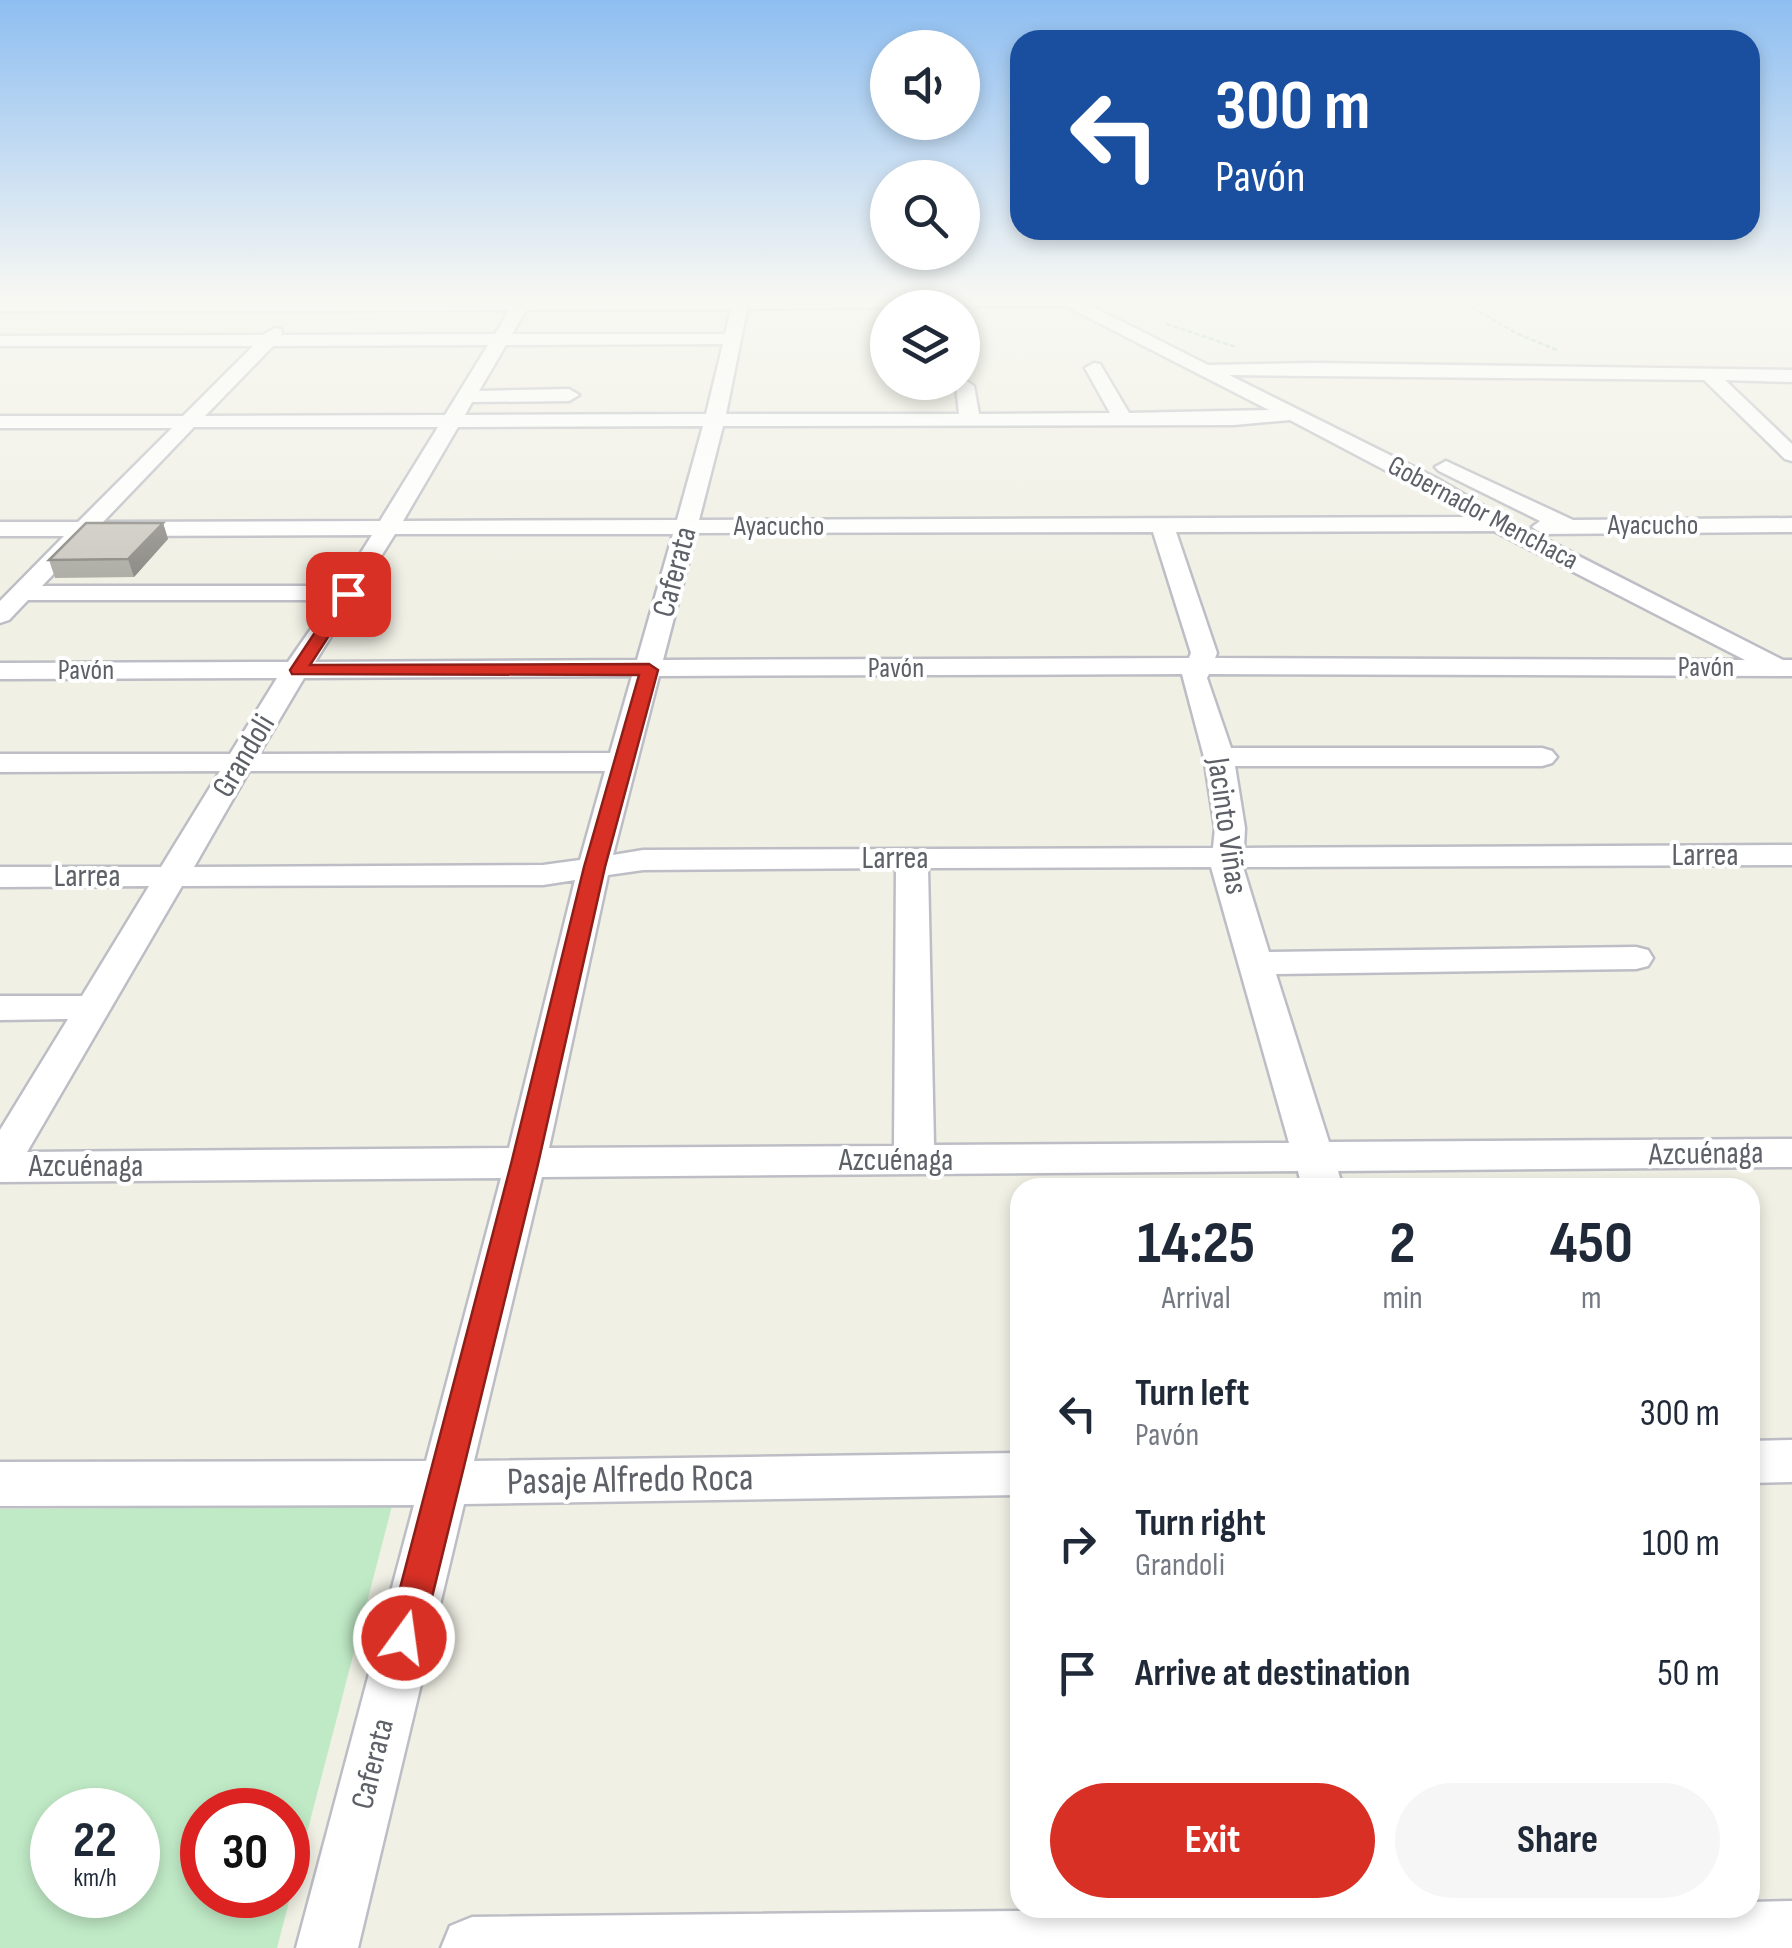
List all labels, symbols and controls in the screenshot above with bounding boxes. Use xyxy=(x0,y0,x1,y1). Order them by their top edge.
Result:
map controls xyxy=(870,30,980,400)
button: sound xyxy=(870,30,980,140)
text: 300 m xyxy=(1215,65,1370,149)
icon: left xyxy=(1050,70,1180,200)
text: Pavón xyxy=(1215,150,1305,205)
button: search xyxy=(870,160,980,270)
button: layers xyxy=(870,290,980,400)
street label: Gobernador Menchaca xyxy=(1382,449,1584,577)
street label: Ayacucho xyxy=(1607,509,1698,542)
street label: Ayacucho xyxy=(733,510,824,543)
street label: Caferata xyxy=(644,523,706,621)
pin xyxy=(306,552,391,637)
icon: arrive xyxy=(321,567,376,622)
street label: Pavón xyxy=(1678,651,1734,684)
street label: Pavón xyxy=(868,652,924,685)
street label: Pavón xyxy=(58,654,114,687)
street label: Grandoli xyxy=(204,707,284,805)
street label: Jacinto Viñas xyxy=(1198,754,1256,897)
street label: Larrea xyxy=(1671,836,1739,875)
street label: Larrea xyxy=(861,839,929,878)
street label: Larrea xyxy=(53,857,121,896)
street label: Azcuénaga xyxy=(1647,1134,1764,1175)
street label: Azcuénaga xyxy=(838,1141,953,1180)
street label: Azcuénaga xyxy=(28,1147,143,1186)
text: 14:25 xyxy=(1137,1208,1255,1280)
text: 2 xyxy=(1389,1208,1416,1280)
text: 450 xyxy=(1550,1208,1633,1280)
text: Arrival xyxy=(1162,1279,1231,1318)
text: min xyxy=(1382,1279,1423,1318)
text: m xyxy=(1581,1279,1602,1318)
text: Turn left xyxy=(1135,1371,1249,1416)
icon: left xyxy=(1050,1386,1105,1441)
text: 300 m xyxy=(1640,1391,1720,1436)
text: Pavón xyxy=(1135,1416,1199,1455)
street label: Pasaje Alfredo Roca xyxy=(506,1455,754,1505)
text: Turn right xyxy=(1135,1501,1266,1546)
icon: right xyxy=(1050,1516,1105,1571)
text: 100 m xyxy=(1642,1521,1720,1566)
text: Grandoli xyxy=(1135,1546,1225,1585)
position arrow xyxy=(352,1586,456,1690)
icon: arrive xyxy=(1050,1646,1105,1701)
text: Arrive at destination xyxy=(1135,1651,1410,1696)
text: 50 m xyxy=(1657,1651,1720,1696)
street label: Caferata xyxy=(343,1715,403,1813)
button: Exit xyxy=(1050,1783,1375,1898)
button: Share xyxy=(1395,1783,1720,1898)
speed limit sign: 30 xyxy=(180,1788,310,1918)
text: 22 xyxy=(73,1811,117,1871)
text: km/h xyxy=(73,1863,117,1894)

